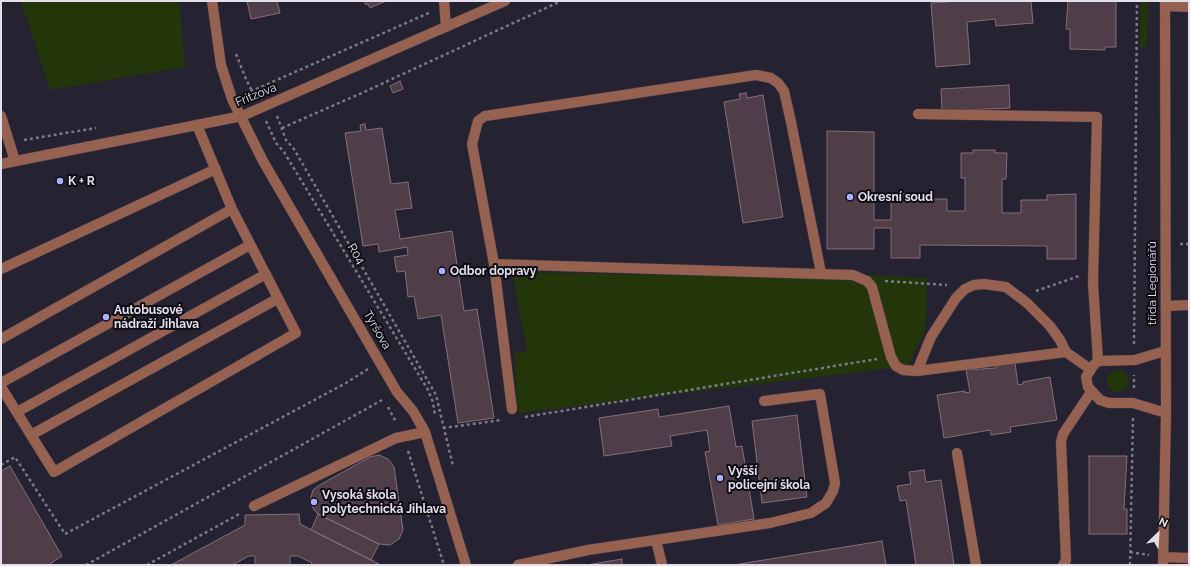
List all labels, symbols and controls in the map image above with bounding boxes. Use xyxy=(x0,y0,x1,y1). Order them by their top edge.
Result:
street label: Fritzova xyxy=(233,80,279,110)
place label: K + R xyxy=(68,174,95,188)
marker: K + R xyxy=(55,176,65,186)
place label: Okresní soud xyxy=(858,190,933,204)
marker: Okresní soud xyxy=(845,192,855,202)
street label: R04 xyxy=(344,241,368,267)
street label: třída Legionářů xyxy=(1145,241,1159,325)
place label: Odbor dopravy xyxy=(450,264,536,278)
marker: Odbor dopravy xyxy=(437,266,447,276)
place label: Autobusové nádraží Jihlava xyxy=(114,303,199,331)
street label: Tyršova xyxy=(360,308,394,352)
marker: Autobusové nádraží Jihlava xyxy=(101,312,111,322)
place label: Vyšší policejní škola xyxy=(728,464,810,492)
marker: Vyšší policejní škola xyxy=(715,473,725,483)
place label: Vysoká škola polytechnická Jihlava xyxy=(322,488,446,516)
marker: Vysoká škola polytechnická Jihlava xyxy=(309,497,319,507)
north arrow xyxy=(1138,514,1178,554)
text: N xyxy=(1157,515,1170,530)

